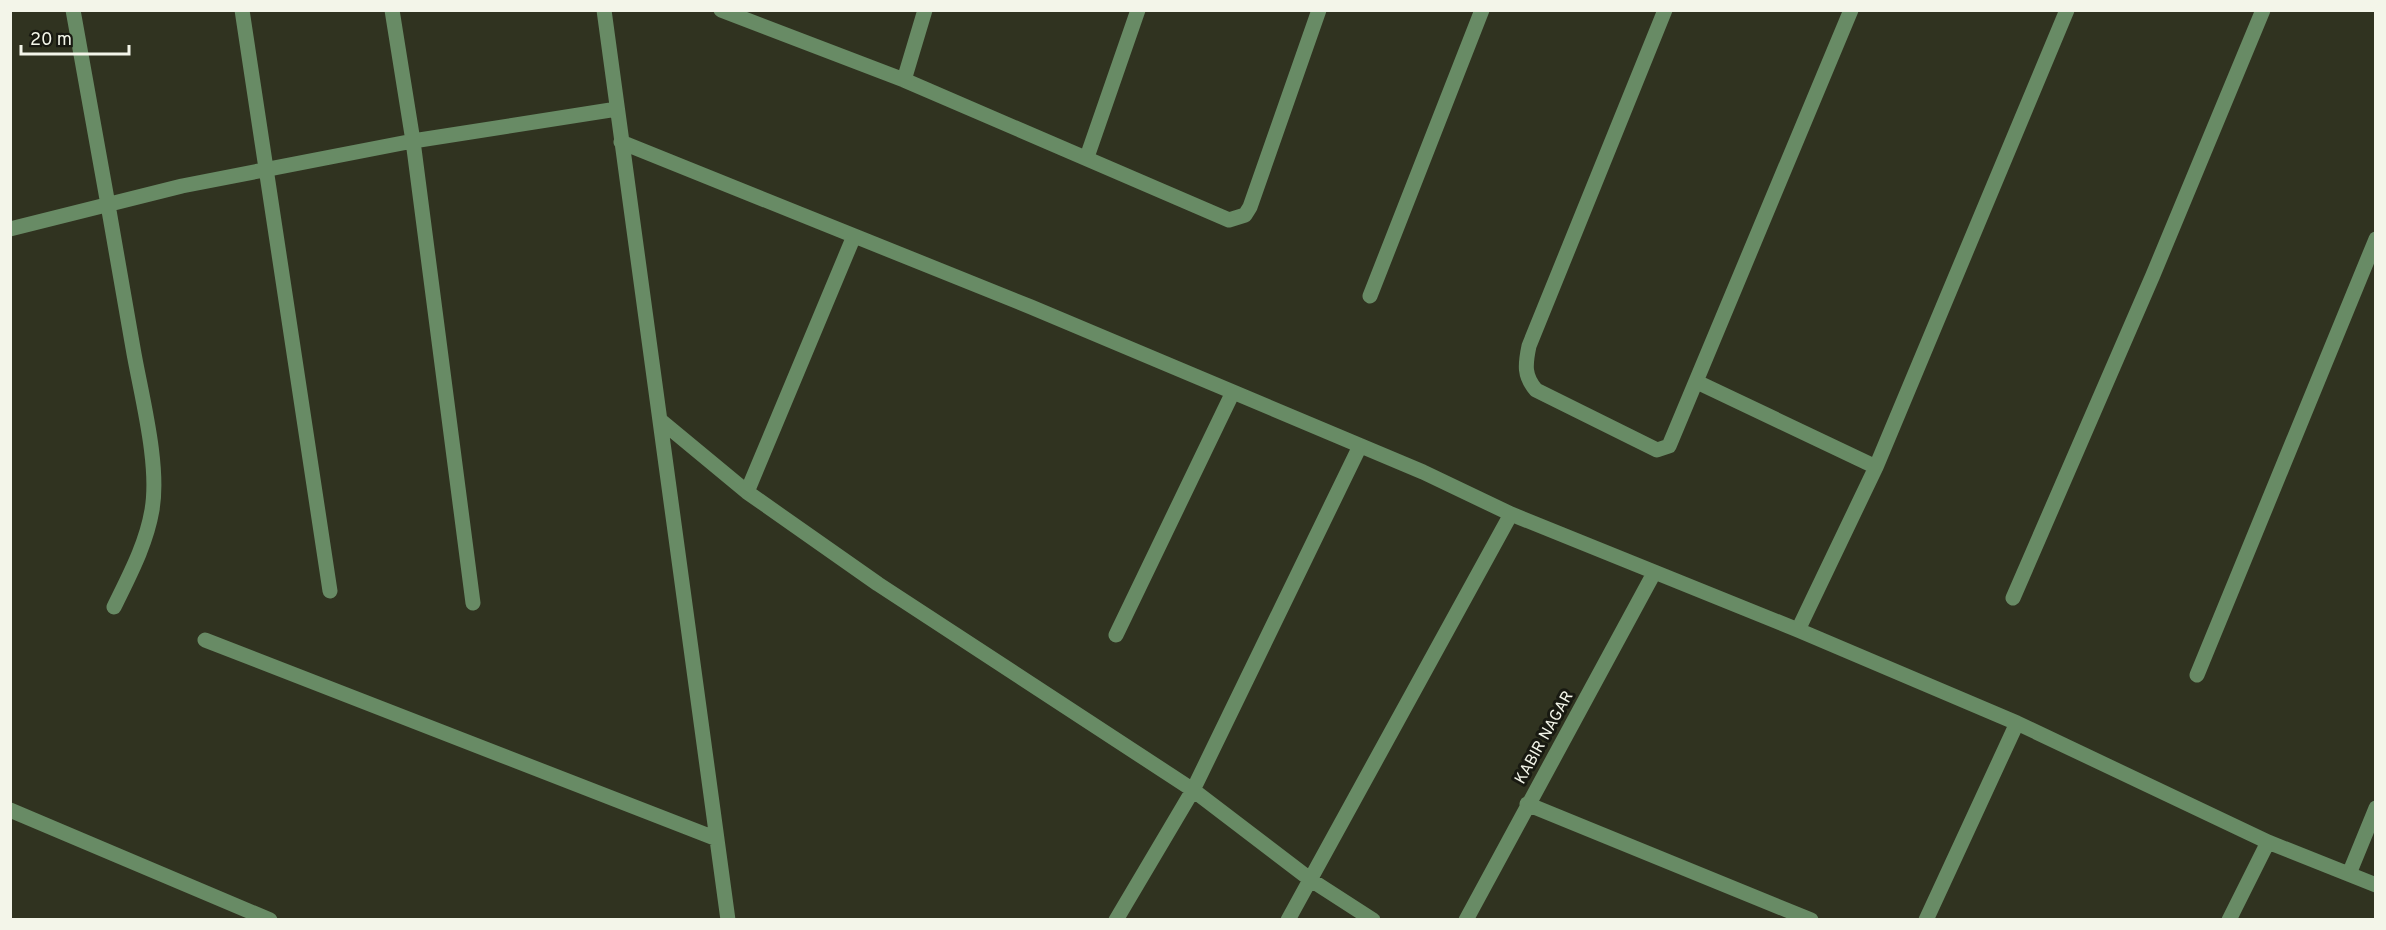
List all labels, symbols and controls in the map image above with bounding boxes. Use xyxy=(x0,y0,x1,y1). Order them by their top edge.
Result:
scale bar xyxy=(21,18,129,56)
text: 20 m xyxy=(30,29,72,52)
street label: KABIR NAGAR xyxy=(1511,688,1579,788)

